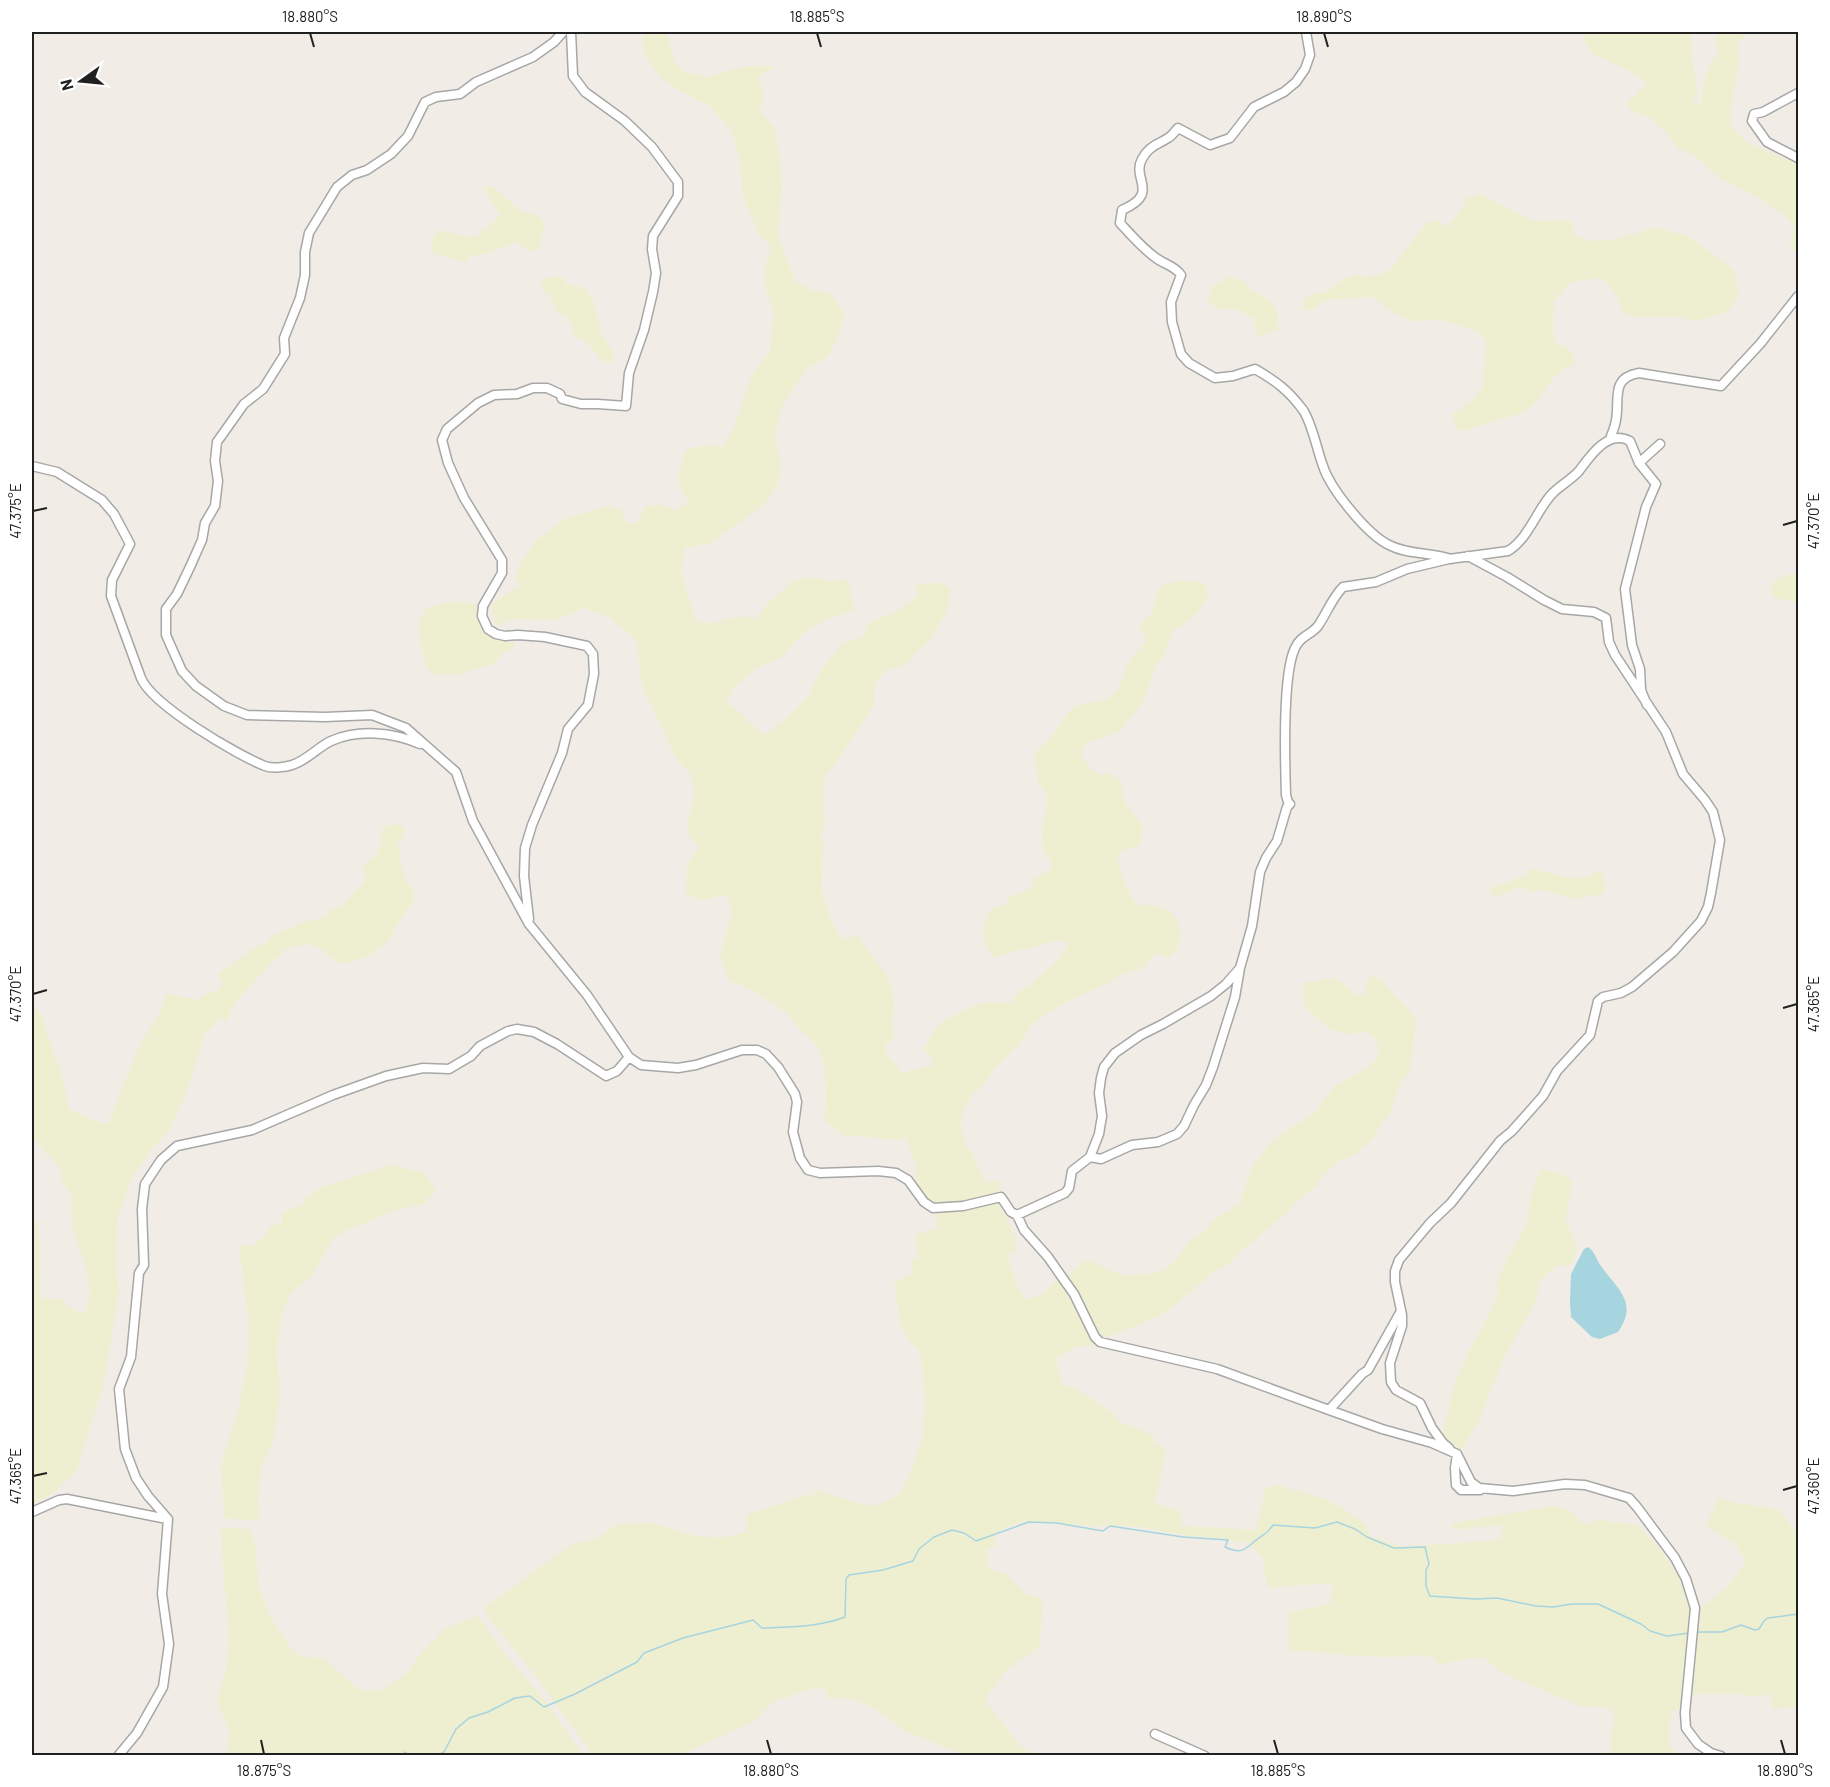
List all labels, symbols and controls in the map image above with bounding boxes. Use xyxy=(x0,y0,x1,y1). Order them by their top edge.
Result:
text: 18.880°S xyxy=(282,7,338,25)
text: 18.885°S xyxy=(789,7,845,25)
text: 18.890°S xyxy=(1296,7,1352,25)
north arrow xyxy=(51,51,111,111)
text: N xyxy=(55,77,77,93)
text: 47.375°E xyxy=(6,483,24,539)
text: 47.370°E xyxy=(1804,493,1822,549)
text: 47.370°E xyxy=(6,966,24,1022)
text: 47.365°E xyxy=(1804,976,1822,1032)
text: 47.365°E xyxy=(6,1448,24,1504)
text: 47.360°E xyxy=(1804,1457,1822,1515)
text: 18.875°S xyxy=(237,1761,291,1779)
text: 18.880°S xyxy=(743,1761,799,1779)
text: 18.885°S xyxy=(1250,1761,1306,1779)
text: 18.890°S xyxy=(1757,1761,1813,1779)

